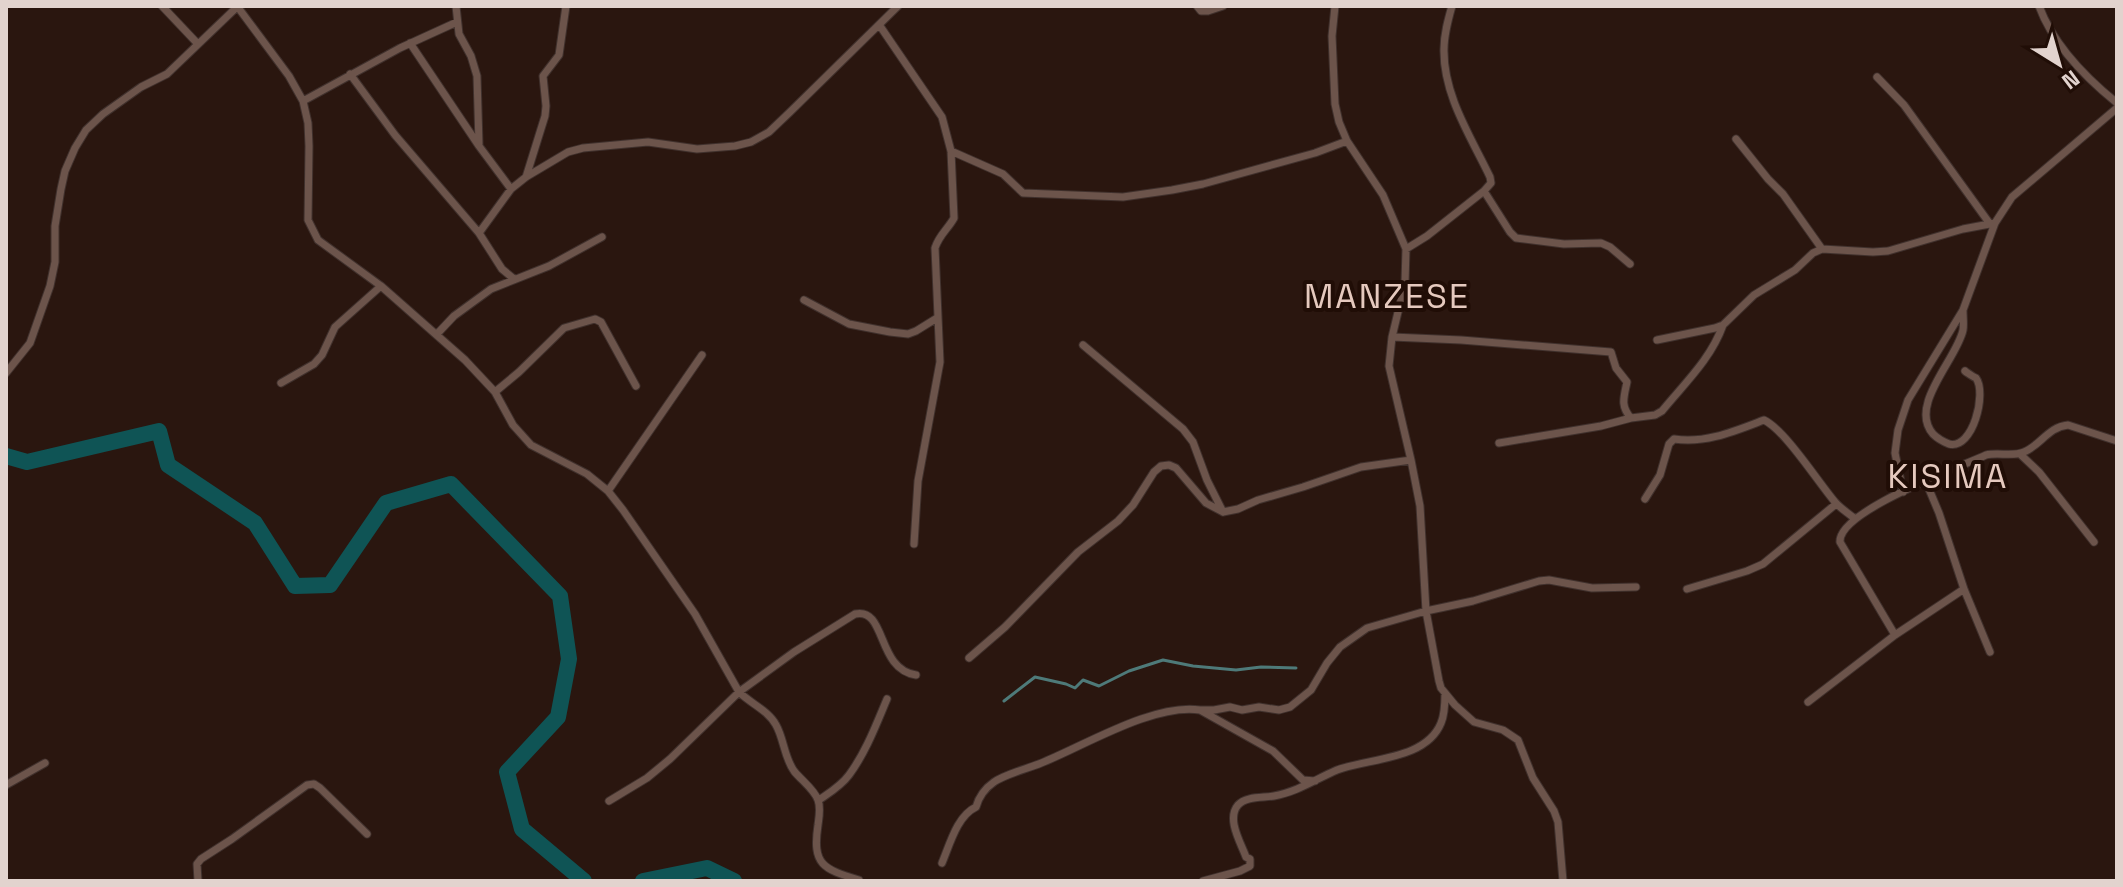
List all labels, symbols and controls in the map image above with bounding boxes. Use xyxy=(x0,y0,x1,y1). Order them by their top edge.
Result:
north arrow xyxy=(2019,24,2099,104)
text: N xyxy=(2057,64,2085,96)
district label: MANZESE xyxy=(1304,275,1470,318)
district label: KISIMA xyxy=(1887,455,2009,498)

